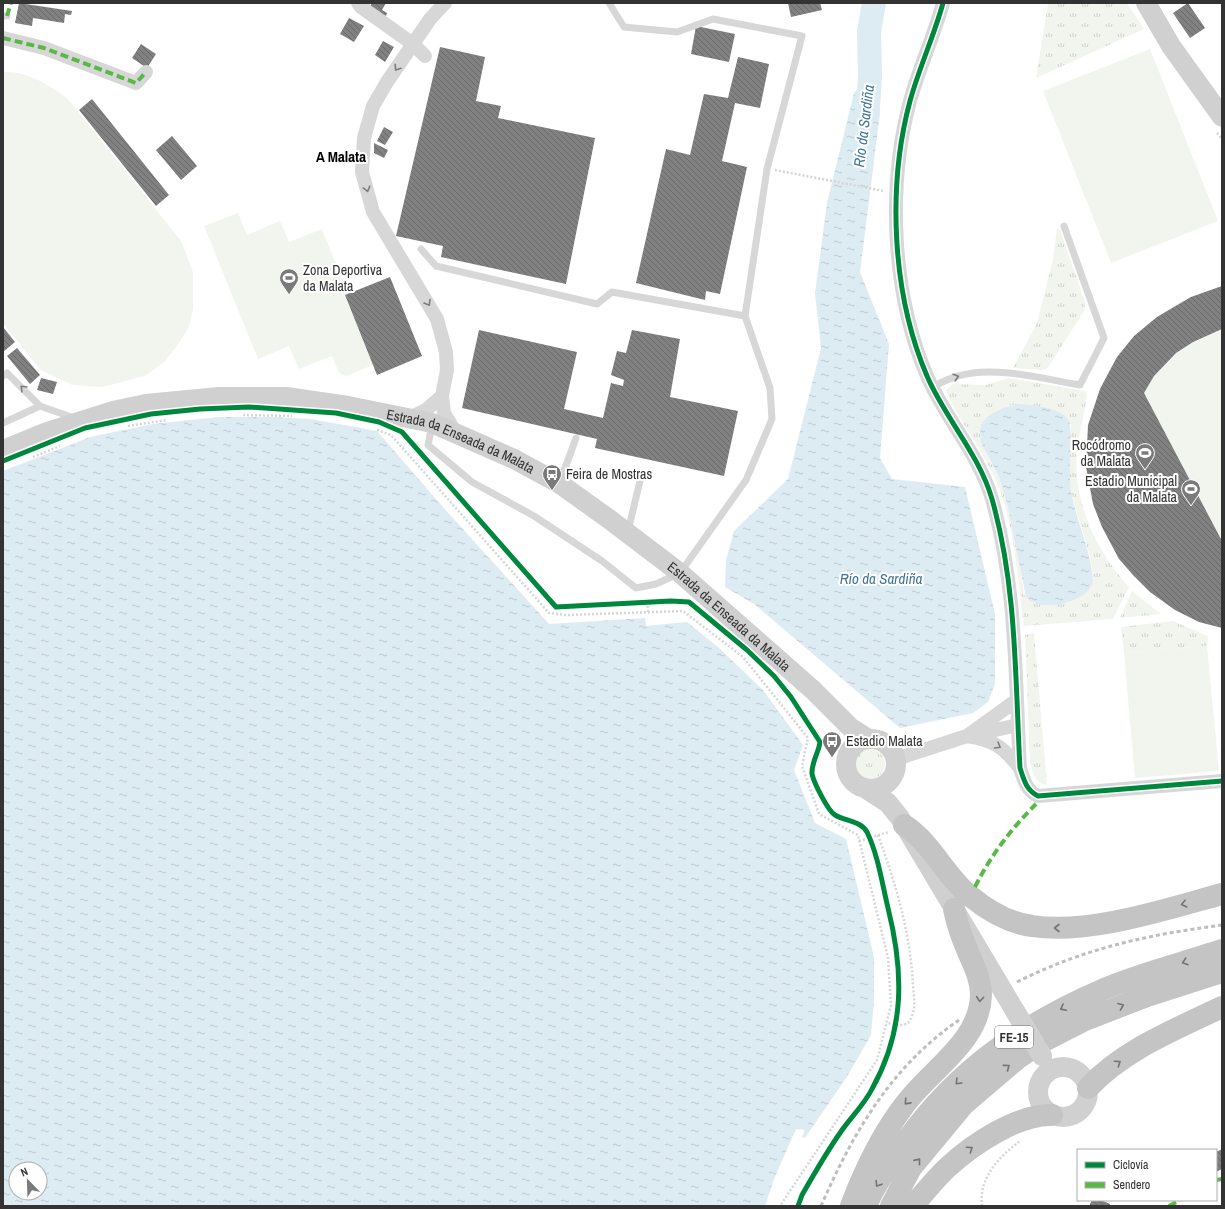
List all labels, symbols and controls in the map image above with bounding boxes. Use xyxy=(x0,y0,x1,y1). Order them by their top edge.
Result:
one-way arrow xyxy=(394,64,401,71)
water label: Río da Sardiña xyxy=(848,83,879,168)
district label: A Malata xyxy=(316,146,366,167)
one-way arrow xyxy=(362,186,370,192)
place label: Zona Deportiva da Malata xyxy=(303,261,383,295)
sports icon: Zona Deportiva da Malata xyxy=(278,267,300,295)
one-way arrow xyxy=(423,299,431,306)
one-way arrow xyxy=(953,373,960,382)
one-way arrow xyxy=(20,385,28,393)
street label: Estrada da Enseada da Malata xyxy=(385,405,538,478)
place label: Rocódromo da Malata xyxy=(1072,436,1132,470)
sports icon: Rocódromo da Malata xyxy=(1134,442,1156,470)
bus stop icon: Feira de Mostras xyxy=(541,463,563,491)
place label: Feira de Mostras xyxy=(566,465,652,483)
place label: Estadio Municipal da Malata xyxy=(1085,472,1178,506)
sports icon: Estadio Municipal da Malata xyxy=(1180,478,1202,506)
street label: Estrada da Enseada da Malata xyxy=(664,558,795,676)
water label: Río da Sardiña xyxy=(840,568,923,589)
bus stop icon: Estadio Malata xyxy=(821,730,843,758)
place label: Estadio Malata xyxy=(846,732,923,750)
one-way arrow xyxy=(994,741,1001,748)
one-way arrow xyxy=(1181,899,1188,908)
one-way arrow xyxy=(1054,923,1060,932)
one-way arrow xyxy=(1182,957,1189,966)
one-way arrow xyxy=(976,996,985,1002)
one-way arrow xyxy=(1117,1002,1124,1010)
one-way arrow xyxy=(1060,1003,1068,1011)
road number: FE-15 xyxy=(995,1026,1033,1048)
one-way arrow xyxy=(1113,1061,1120,1068)
one-way arrow xyxy=(1002,1064,1009,1071)
one-way arrow xyxy=(955,1077,962,1085)
one-way arrow xyxy=(904,1097,911,1105)
one-way arrow xyxy=(966,1147,973,1154)
legend xyxy=(1077,1149,1217,1201)
text: Ciclovía xyxy=(1113,1157,1149,1173)
one-way arrow xyxy=(913,1158,920,1165)
north arrow xyxy=(8,1161,48,1201)
text: N xyxy=(18,1164,30,1180)
text: Sendero xyxy=(1113,1177,1150,1193)
one-way arrow xyxy=(875,1180,882,1187)

